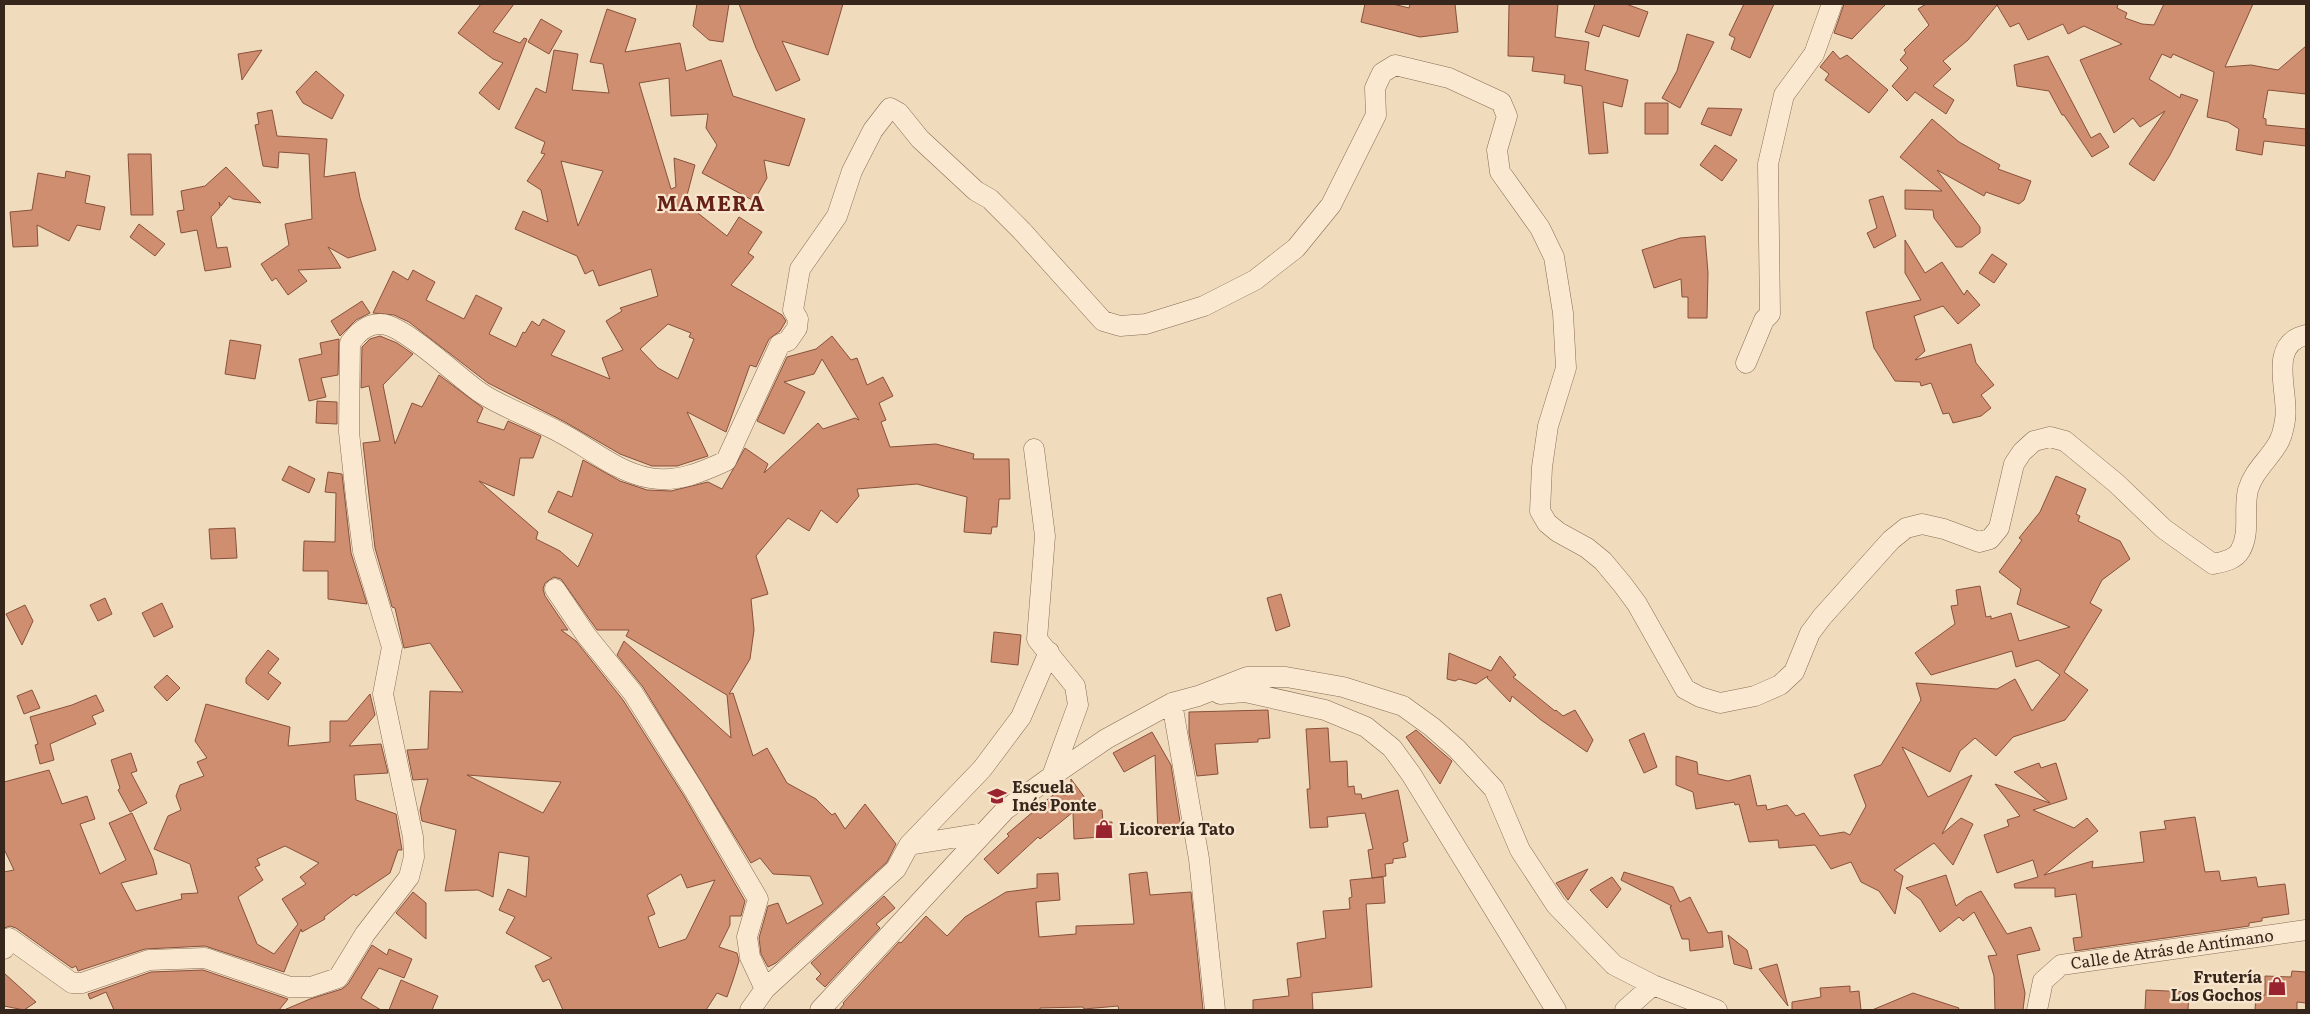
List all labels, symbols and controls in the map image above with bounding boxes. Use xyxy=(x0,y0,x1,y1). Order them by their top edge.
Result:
district label: MAMERA xyxy=(657,186,765,217)
place label: Escuela Inés Ponte xyxy=(1012,774,1097,816)
school or university icon: Escuela Inés Ponte xyxy=(986,785,1008,807)
place label: Licorería Tato xyxy=(1119,816,1235,840)
shop icon: Licorería Tato xyxy=(1093,818,1115,840)
street label: Calle de Atrás de Antímano xyxy=(2069,922,2275,974)
place label: Frutería Los Gochos xyxy=(2171,964,2263,1006)
shop icon: Frutería Los Gochos xyxy=(2266,975,2288,997)

